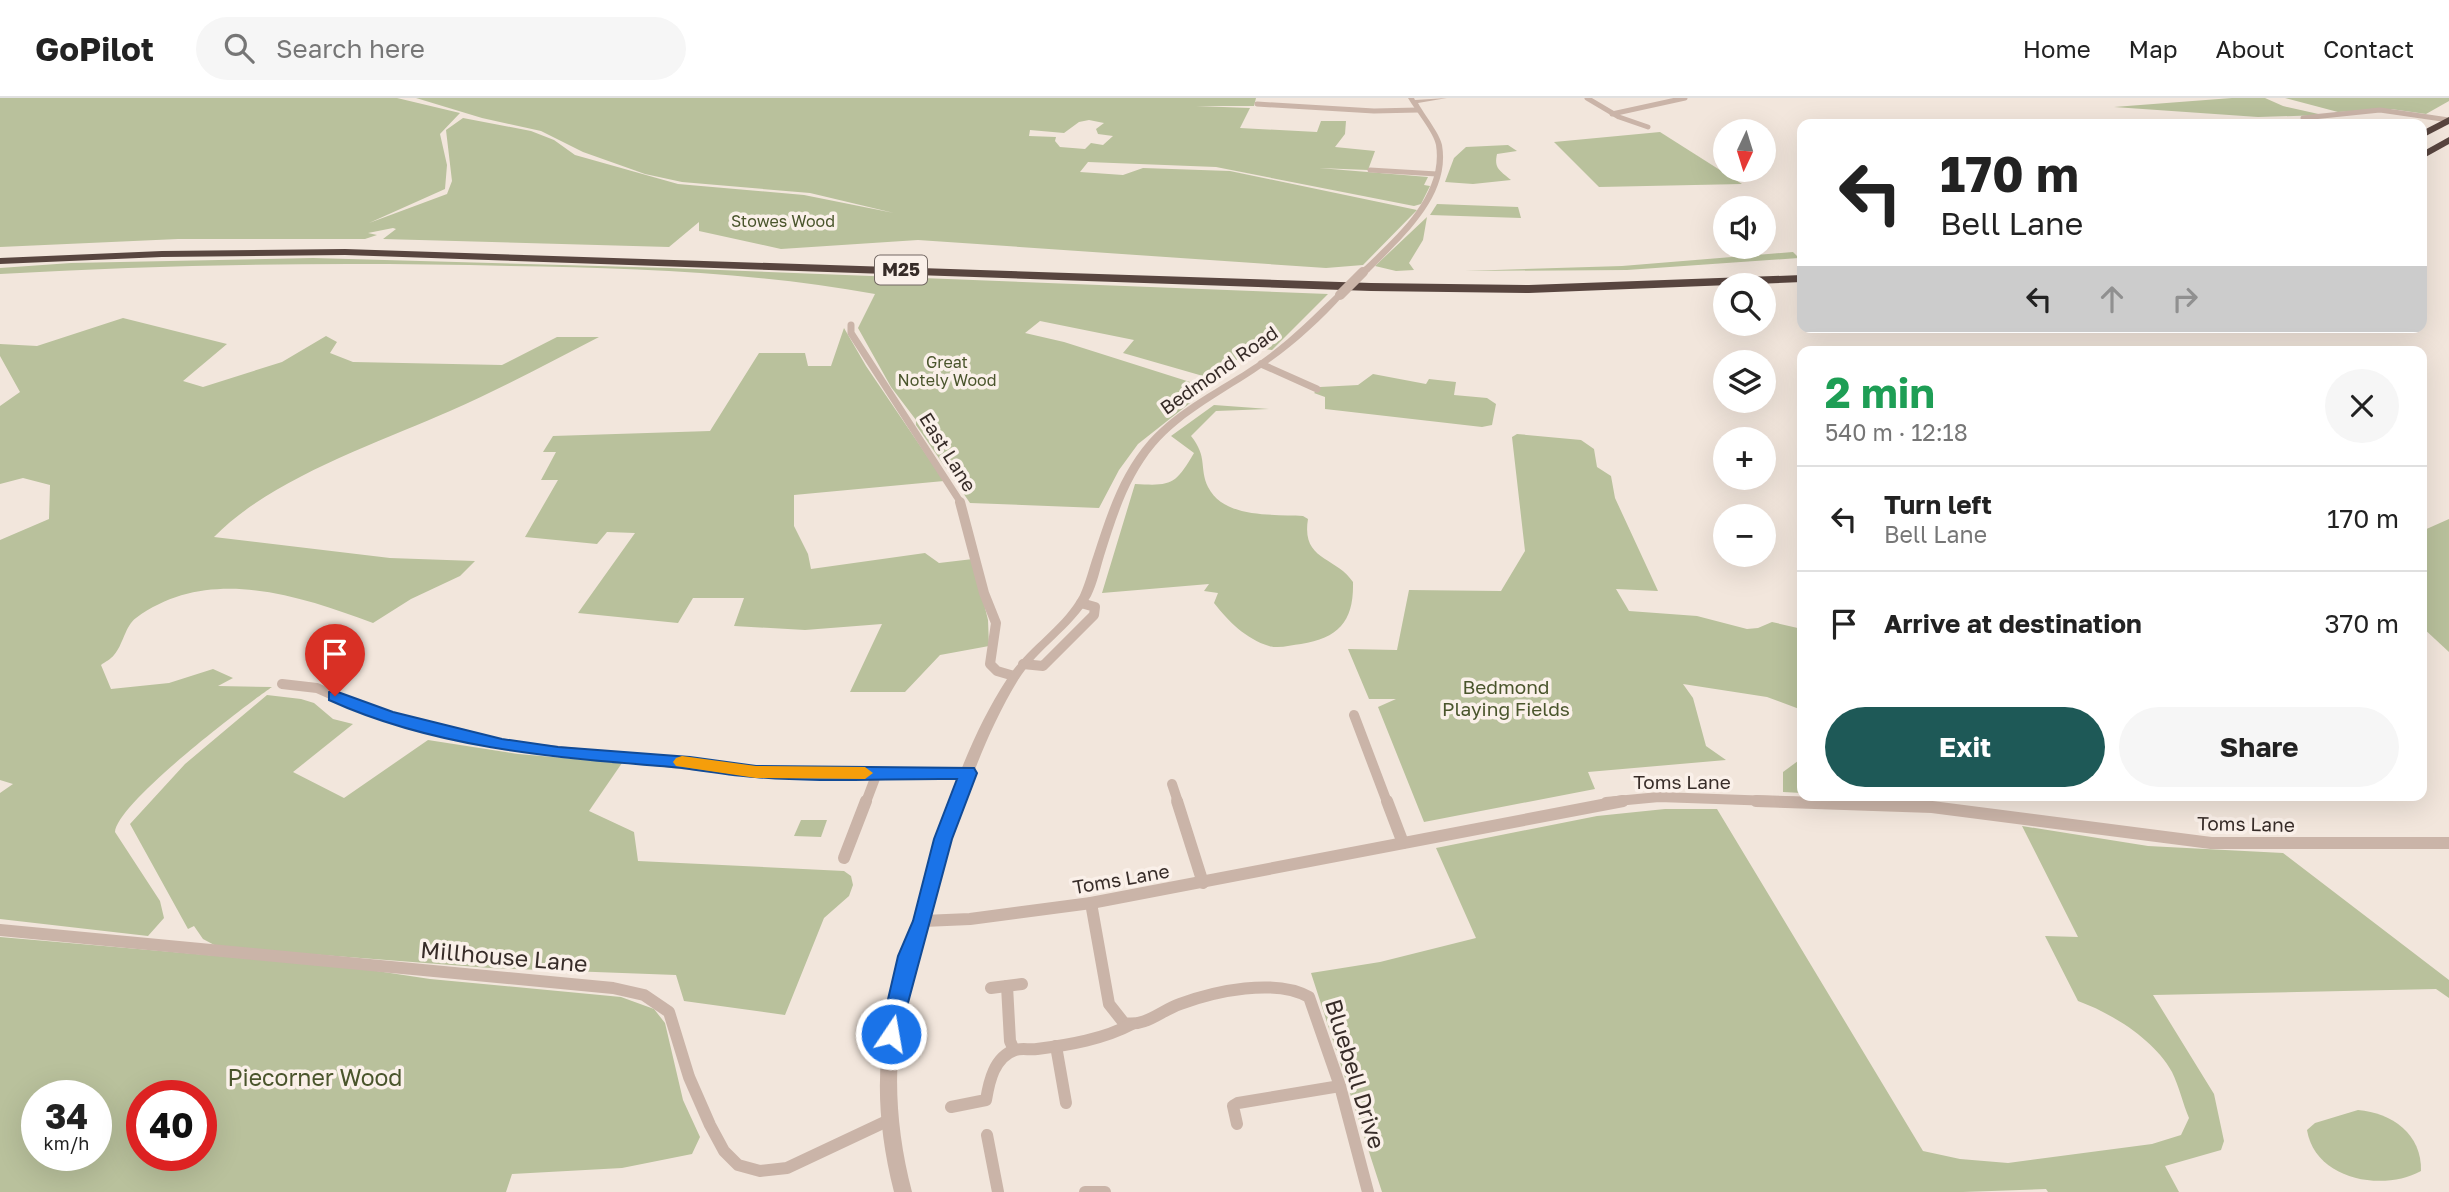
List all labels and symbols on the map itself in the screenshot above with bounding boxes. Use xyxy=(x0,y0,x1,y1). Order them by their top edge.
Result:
north arrow xyxy=(1713,119,1776,182)
park label: Stowes Wood xyxy=(731,211,835,231)
road number: M25 xyxy=(875,256,927,285)
street label: Bedmond Road xyxy=(1155,320,1282,419)
park label: Great Notely Wood xyxy=(898,352,996,390)
street label: East Lane xyxy=(915,408,982,496)
pin xyxy=(305,624,365,696)
park label: Bedmond Playing Fields xyxy=(1442,675,1570,720)
street label: Toms Lane xyxy=(1633,770,1731,793)
street label: Toms Lane xyxy=(2197,811,2295,836)
street label: Toms Lane xyxy=(1071,859,1171,898)
street label: Millhouse Lane xyxy=(419,935,589,977)
street label: Bluebell Drive xyxy=(1320,996,1392,1152)
position arrow xyxy=(854,997,928,1071)
park label: Piecorner Wood xyxy=(228,1063,402,1091)
speed limit sign: 40 xyxy=(126,1080,217,1171)

